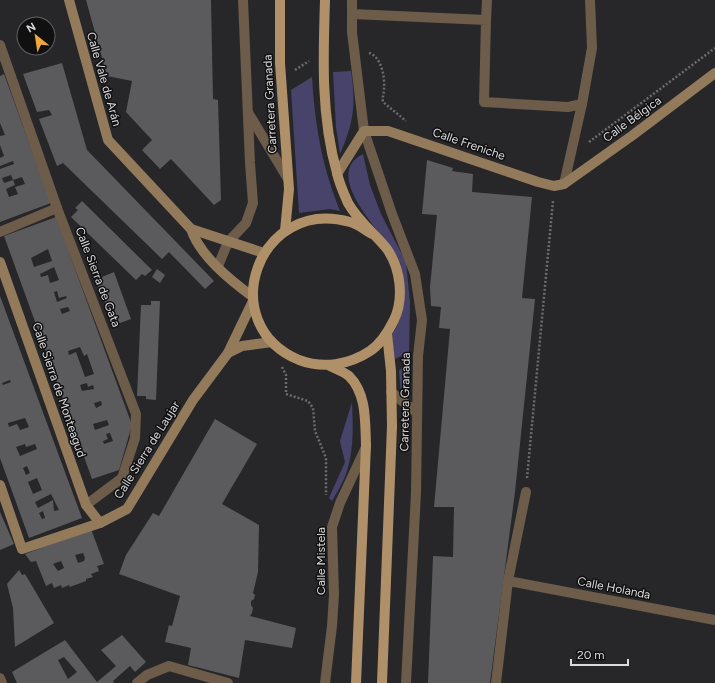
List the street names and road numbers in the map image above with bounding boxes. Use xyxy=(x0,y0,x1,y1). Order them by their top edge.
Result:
street label: Calle Vale de Arán xyxy=(84,30,124,128)
street label: Carretera Granada xyxy=(260,54,280,154)
street label: Calle Bélgica xyxy=(600,93,664,145)
street label: Calle Freniche xyxy=(431,125,508,163)
street label: Calle Sierra de Gata xyxy=(72,225,124,329)
street label: Calle Sierra de Monteagud xyxy=(29,321,89,459)
street label: Carretera Granada xyxy=(397,352,413,452)
street label: Calle Sierra de Laujar xyxy=(111,399,183,501)
street label: Calle Mistela xyxy=(314,527,328,595)
street label: Calle Holanda xyxy=(576,574,652,602)

